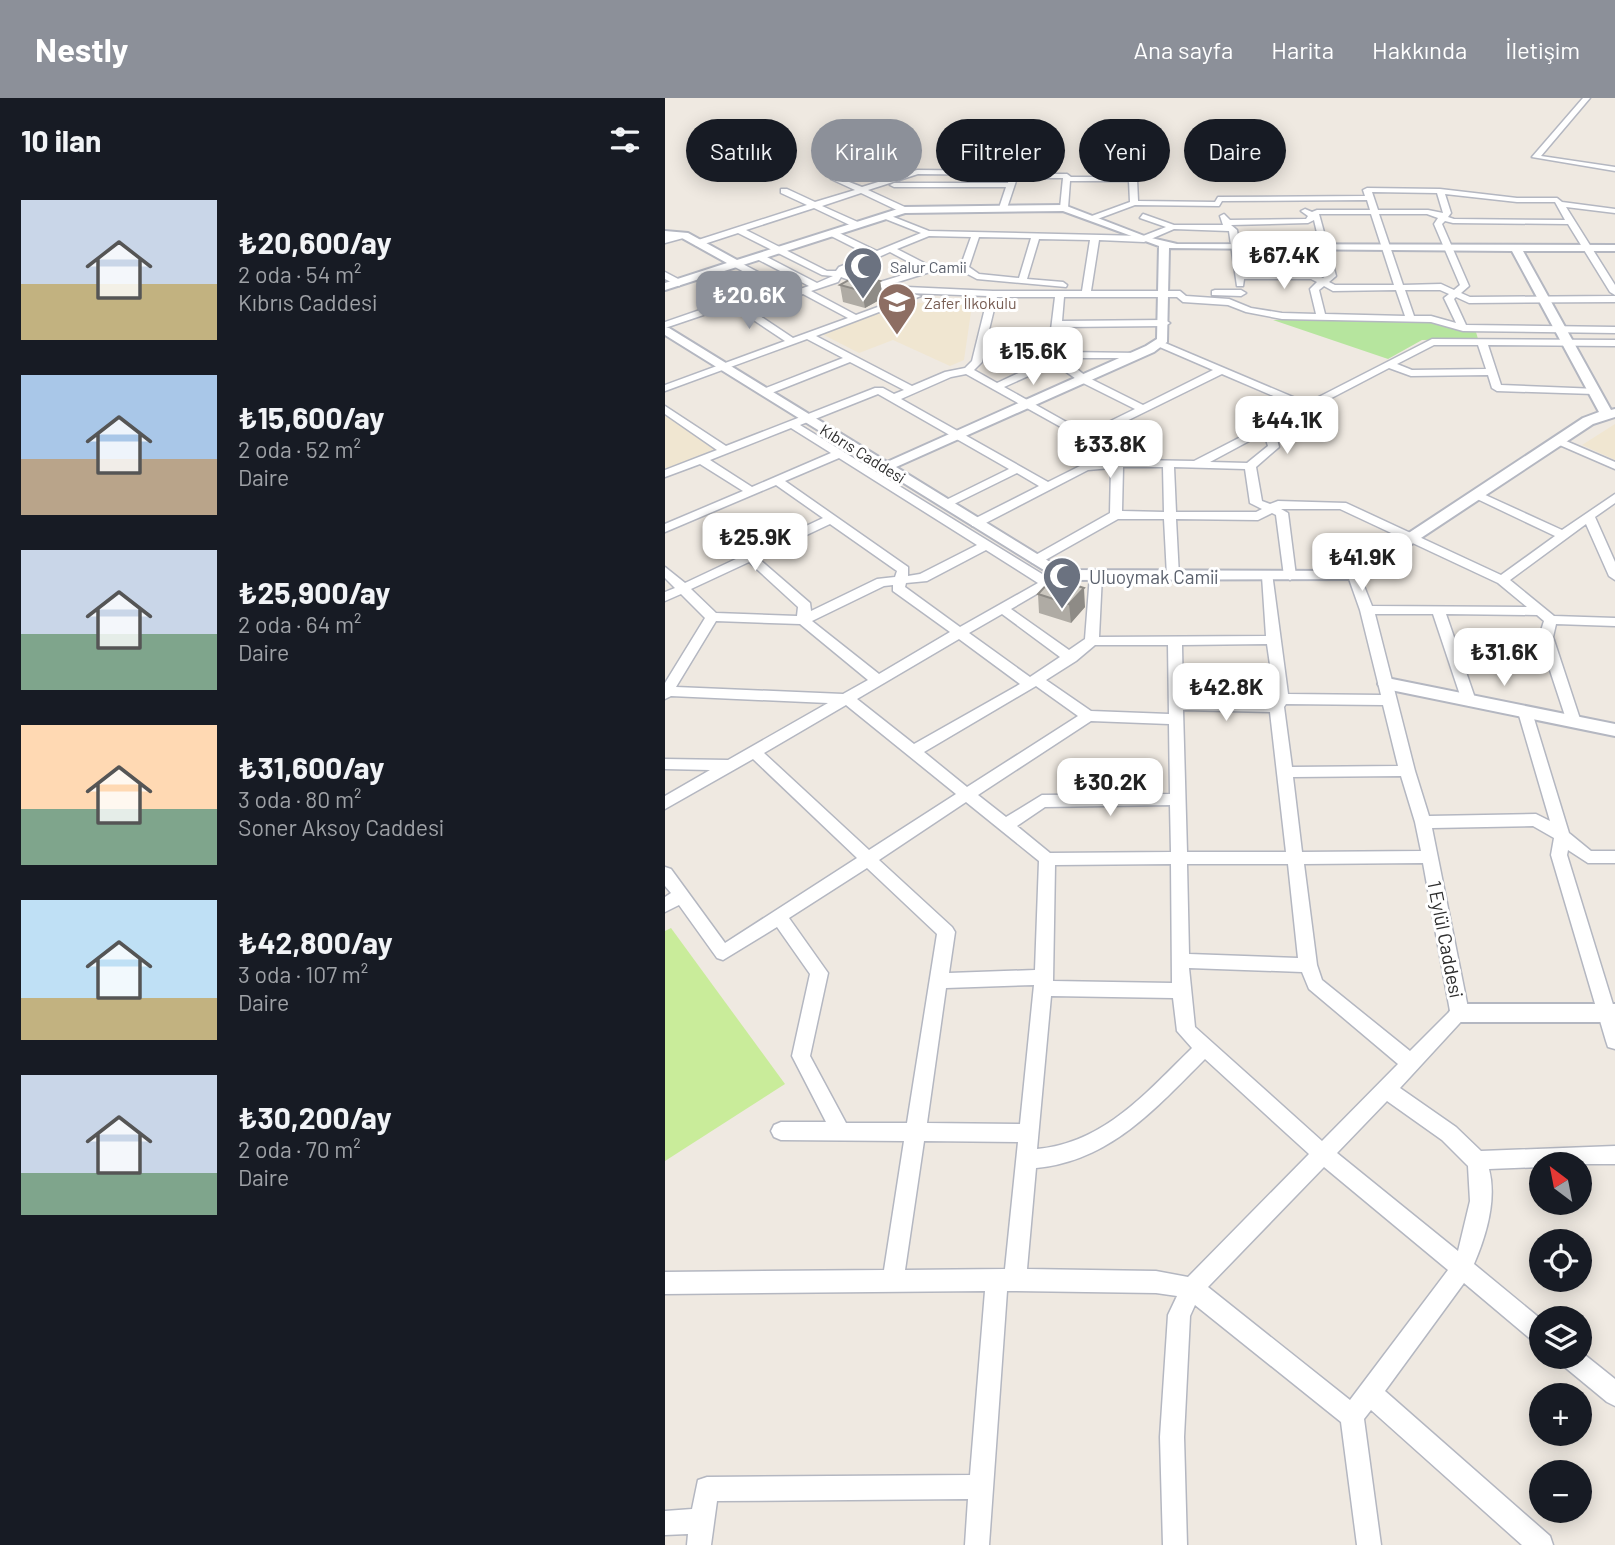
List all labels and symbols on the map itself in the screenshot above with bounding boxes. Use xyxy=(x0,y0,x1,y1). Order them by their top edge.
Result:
pin: ₺67.4K xyxy=(1227,232,1341,291)
mosque icon: Salur Camii xyxy=(842,245,884,300)
place label: Salur Camii xyxy=(890,257,967,276)
pin: ₺20.6K xyxy=(692,272,806,331)
school or university icon: Zafer İlkokulu xyxy=(876,281,918,336)
place label: Zafer İlkokulu xyxy=(924,293,1017,312)
pin: ₺15.6K xyxy=(976,328,1090,387)
pin: ₺44.1K xyxy=(1230,396,1344,456)
street label: Kıbrıs Caddesi xyxy=(817,419,909,487)
pin: ₺33.8K xyxy=(1053,420,1167,480)
pin: ₺25.9K xyxy=(698,514,812,573)
pin: ₺41.9K xyxy=(1305,533,1419,593)
mosque icon: Uluoymak Camii xyxy=(1041,555,1083,610)
place label: Uluoymak Camii xyxy=(1089,565,1218,588)
pin: ₺31.6K xyxy=(1447,628,1561,688)
pin: ₺42.8K xyxy=(1169,664,1283,723)
pin: ₺30.2K xyxy=(1053,758,1167,818)
street label: 1 Eylül Caddesi xyxy=(1423,879,1469,999)
north arrow xyxy=(1529,1152,1593,1214)

